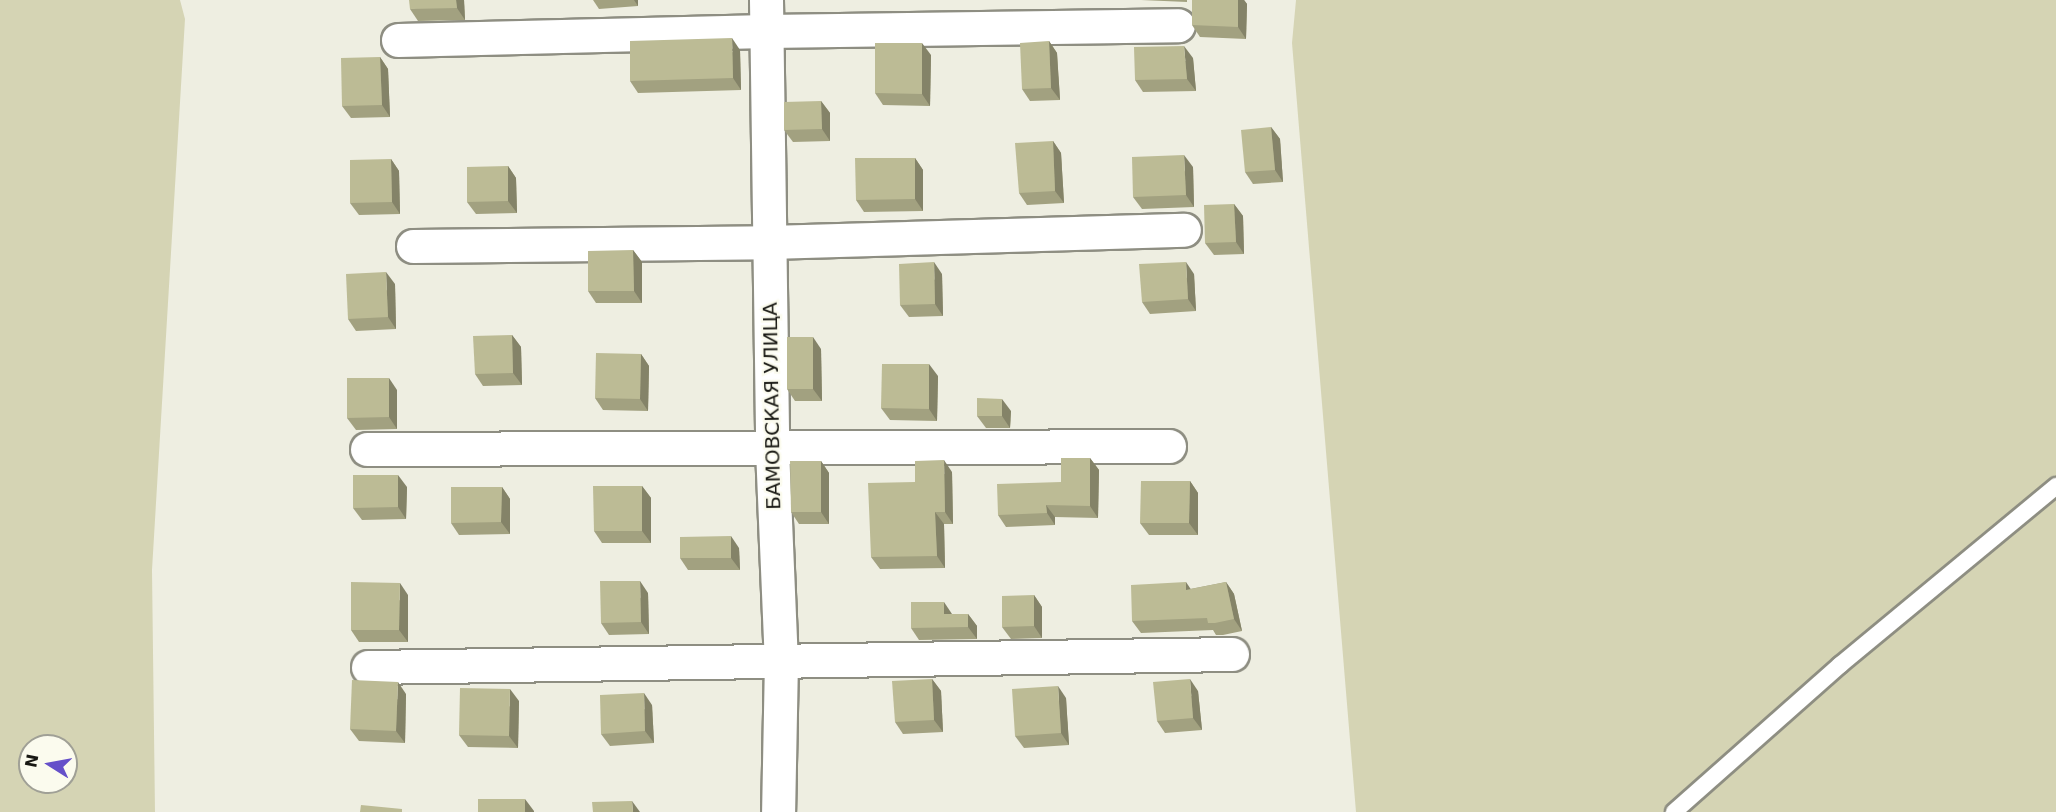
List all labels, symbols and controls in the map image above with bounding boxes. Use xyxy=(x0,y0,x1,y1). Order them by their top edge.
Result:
street label: БАМОВСКАЯ УЛИЦА xyxy=(758,302,786,510)
north arrow xyxy=(18,734,78,794)
text: N xyxy=(21,752,42,769)

